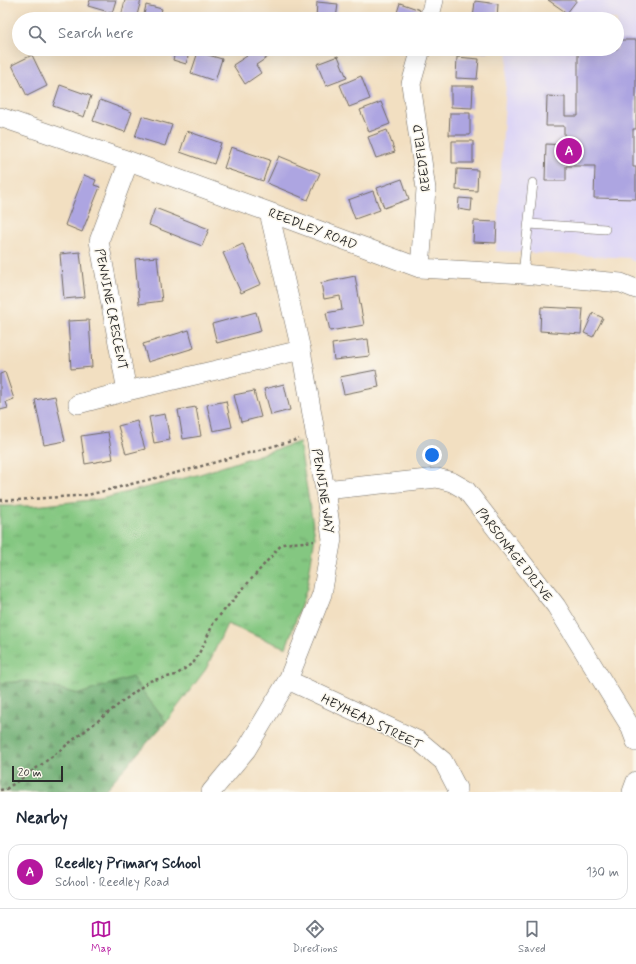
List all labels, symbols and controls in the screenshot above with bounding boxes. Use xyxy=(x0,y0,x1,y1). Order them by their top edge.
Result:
search box xyxy=(12,12,624,56)
icon: search xyxy=(26,23,48,45)
text: Search here xyxy=(58,24,134,44)
street label: REEDFIELD xyxy=(410,123,435,193)
pin: A xyxy=(556,136,582,166)
street label: REEDLEY ROAD xyxy=(266,205,359,254)
street label: PENNINE CRESCENT xyxy=(90,247,131,372)
your location xyxy=(422,445,442,465)
street label: PENNINE WAY xyxy=(307,447,338,535)
street label: PARSONAGE DRIVE xyxy=(472,505,556,606)
street label: HEYHEAD STREET xyxy=(318,691,426,755)
scale bar xyxy=(12,764,63,783)
text: 20 m xyxy=(18,766,41,780)
text: Nearby xyxy=(16,807,68,829)
text: Reedley Primary School xyxy=(55,854,201,874)
text: A xyxy=(26,864,34,881)
text: 130 m xyxy=(586,864,619,881)
text: School · Reedley Road xyxy=(55,874,169,891)
tab: Map xyxy=(90,918,112,956)
tab: Directions xyxy=(292,918,338,956)
tab: Saved xyxy=(518,918,546,956)

